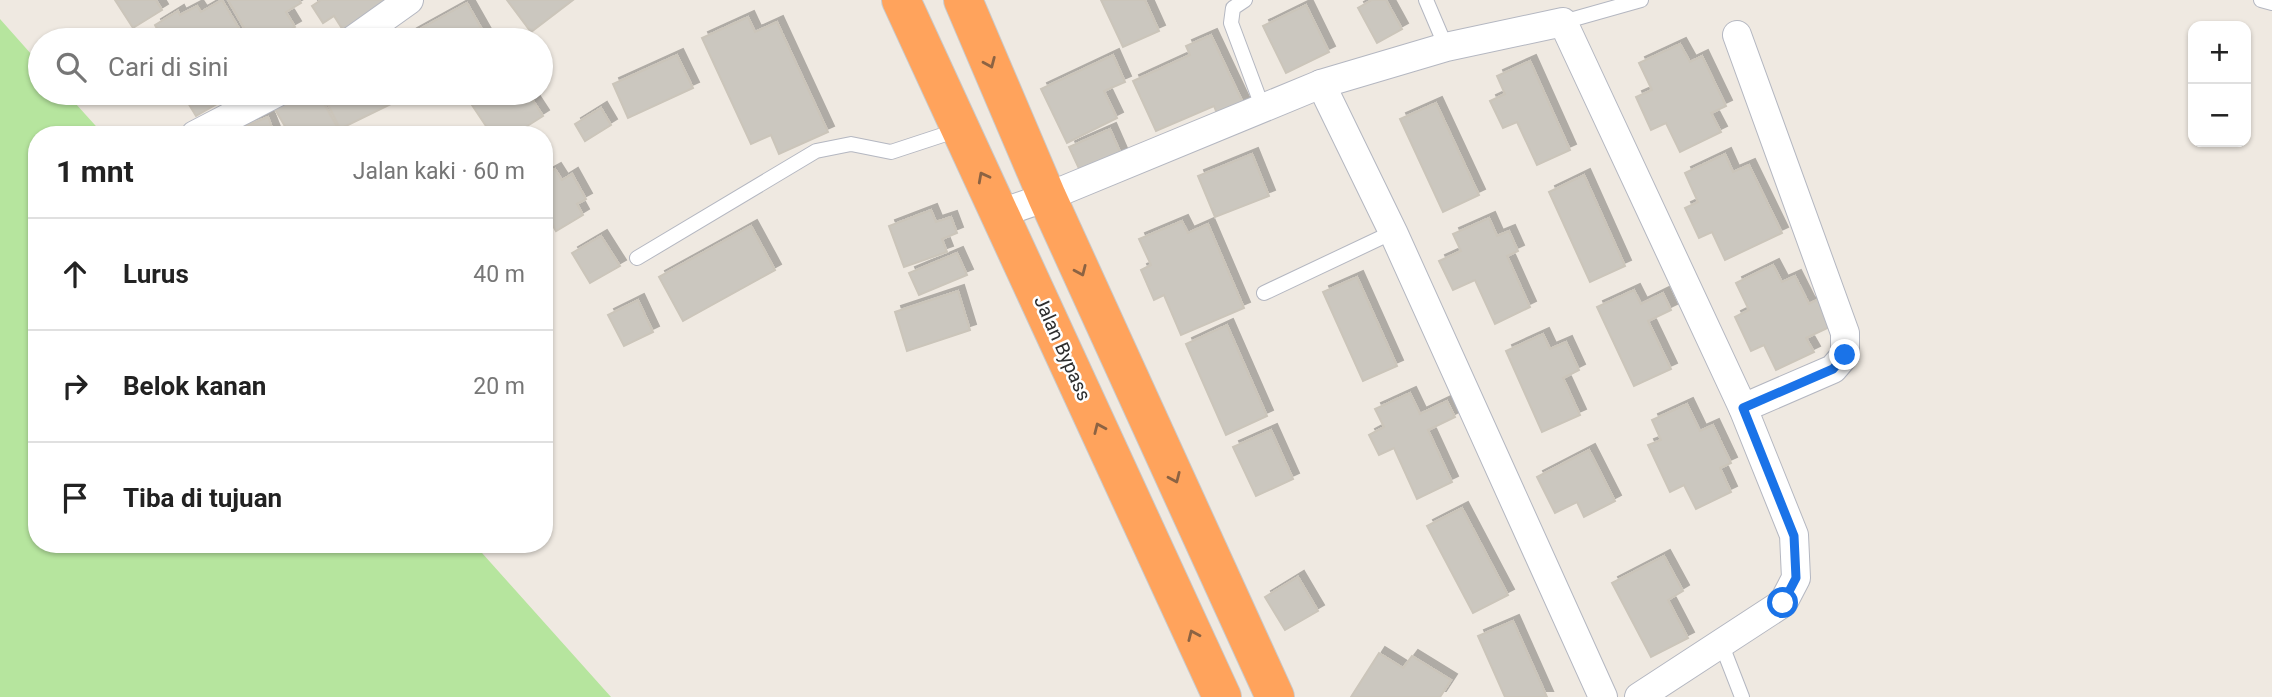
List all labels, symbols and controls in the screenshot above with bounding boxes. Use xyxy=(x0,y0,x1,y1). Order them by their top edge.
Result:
map controls xyxy=(2188,21,2251,147)
button: + xyxy=(2188,21,2251,84)
search box xyxy=(28,28,553,105)
icon: search xyxy=(52,48,90,86)
text: Cari di sini xyxy=(108,52,229,82)
one-way arrow xyxy=(982,56,996,68)
button: − xyxy=(2188,84,2251,147)
text: 1 mnt xyxy=(56,154,134,189)
text: Jalan kaki · 60 m xyxy=(353,158,525,185)
one-way arrow xyxy=(977,172,991,184)
icon: ahead xyxy=(56,255,94,293)
text: Lurus xyxy=(123,259,189,289)
text: 40 m xyxy=(473,261,525,288)
one-way arrow xyxy=(1073,264,1087,276)
street label: Jalan Bypass xyxy=(1029,292,1096,404)
route end xyxy=(1829,339,1860,370)
icon: right xyxy=(56,367,94,405)
text: Belok kanan xyxy=(123,371,266,401)
text: 20 m xyxy=(473,373,525,400)
one-way arrow xyxy=(1093,423,1107,435)
one-way arrow xyxy=(1167,471,1181,484)
icon: arrive xyxy=(56,479,94,517)
text: Tiba di tujuan xyxy=(123,483,282,513)
route start xyxy=(1767,587,1798,618)
one-way arrow xyxy=(1187,630,1201,642)

